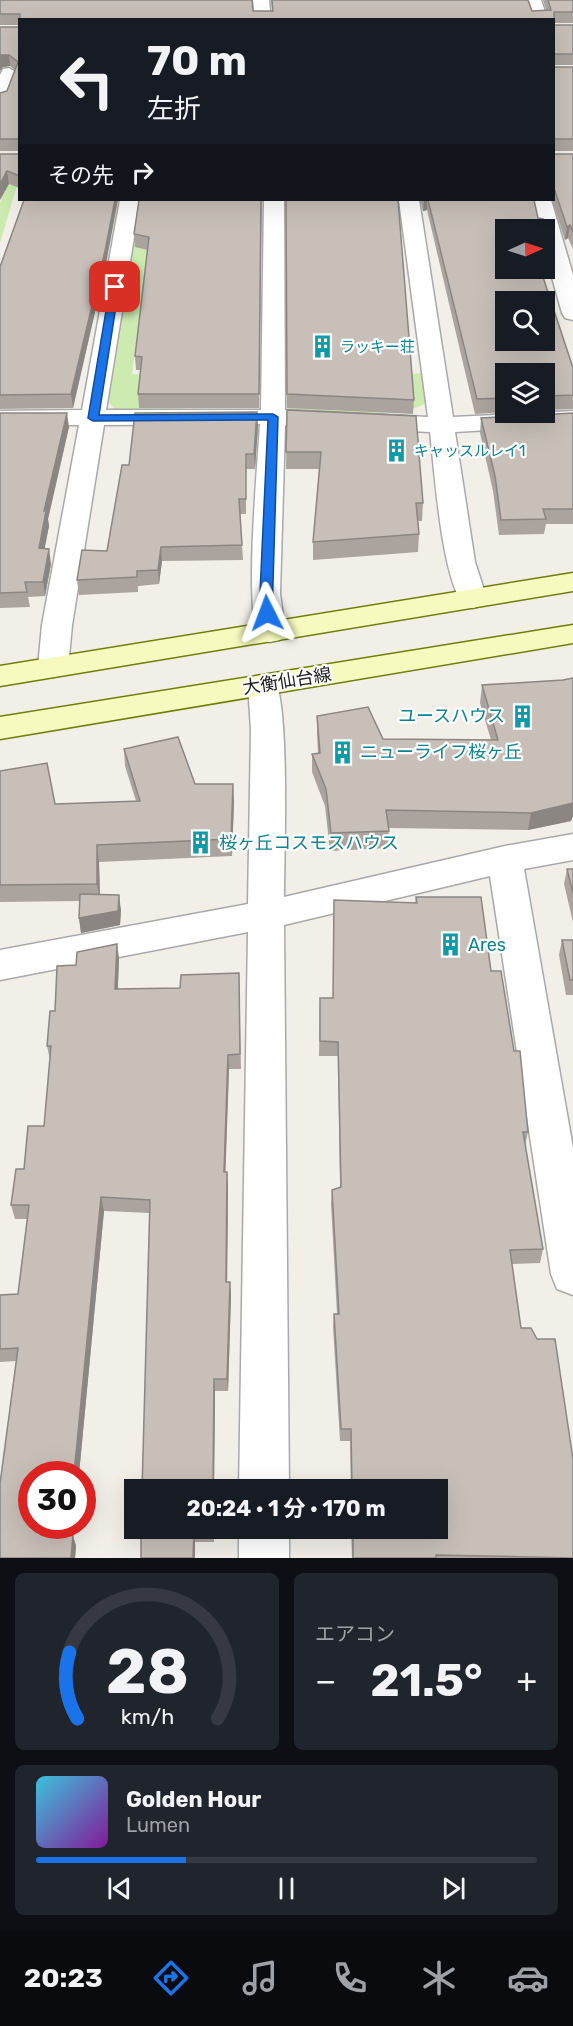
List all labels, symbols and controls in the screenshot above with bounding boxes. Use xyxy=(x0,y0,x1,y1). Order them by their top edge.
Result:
text: 70 m xyxy=(147,36,247,86)
icon: left xyxy=(48,42,126,120)
text: 左折 xyxy=(147,93,201,125)
icon: right xyxy=(126,156,159,189)
text: その先 xyxy=(48,162,114,189)
north arrow xyxy=(495,219,555,279)
map controls xyxy=(495,219,555,423)
pin xyxy=(89,261,140,312)
icon: arrive xyxy=(98,270,131,303)
button: search xyxy=(495,291,555,351)
building icon: ラッキー荘 xyxy=(309,334,335,360)
place label: ラッキー荘 xyxy=(340,338,415,356)
button: layers xyxy=(495,363,555,423)
building icon: キャッスルレイ1 xyxy=(383,438,409,464)
place label: キャッスルレイ1 xyxy=(414,442,525,460)
position arrow xyxy=(235,581,299,645)
street label: 大衡仙台線 xyxy=(241,663,333,699)
building icon: ユースハウス xyxy=(510,703,536,729)
place label: ユースハウス xyxy=(398,705,505,727)
building icon: ニューライフ桜ヶ丘 xyxy=(329,739,355,765)
place label: ニューライフ桜ヶ丘 xyxy=(360,741,522,763)
building icon: 桜ヶ丘コスモスハウス xyxy=(188,830,214,856)
place label: 桜ヶ丘コスモスハウス xyxy=(219,832,399,854)
building icon: Ares xyxy=(437,932,463,958)
place label: Ares xyxy=(468,934,506,956)
speed limit sign: 30 xyxy=(18,1461,96,1539)
text: 20:24 · 1 分 · 170 m xyxy=(186,1495,386,1522)
text: エアコン xyxy=(315,1622,395,1646)
text: 28 xyxy=(106,1635,188,1709)
text: 21.5° xyxy=(370,1654,482,1707)
text: − xyxy=(315,1661,336,1700)
text: + xyxy=(516,1661,537,1700)
text: km/h xyxy=(120,1704,174,1729)
text: Golden Hour xyxy=(126,1786,261,1813)
text: Lumen xyxy=(126,1813,190,1837)
icon: previous xyxy=(103,1872,136,1905)
icon: pause xyxy=(270,1872,303,1905)
icon: next xyxy=(437,1872,470,1905)
icon: directions xyxy=(150,1957,192,1999)
icon: music xyxy=(239,1957,281,1999)
icon: phone xyxy=(329,1957,371,1999)
icon: climate xyxy=(418,1957,460,1999)
icon: car xyxy=(507,1957,549,1999)
text: 20:23 xyxy=(24,1962,103,1994)

